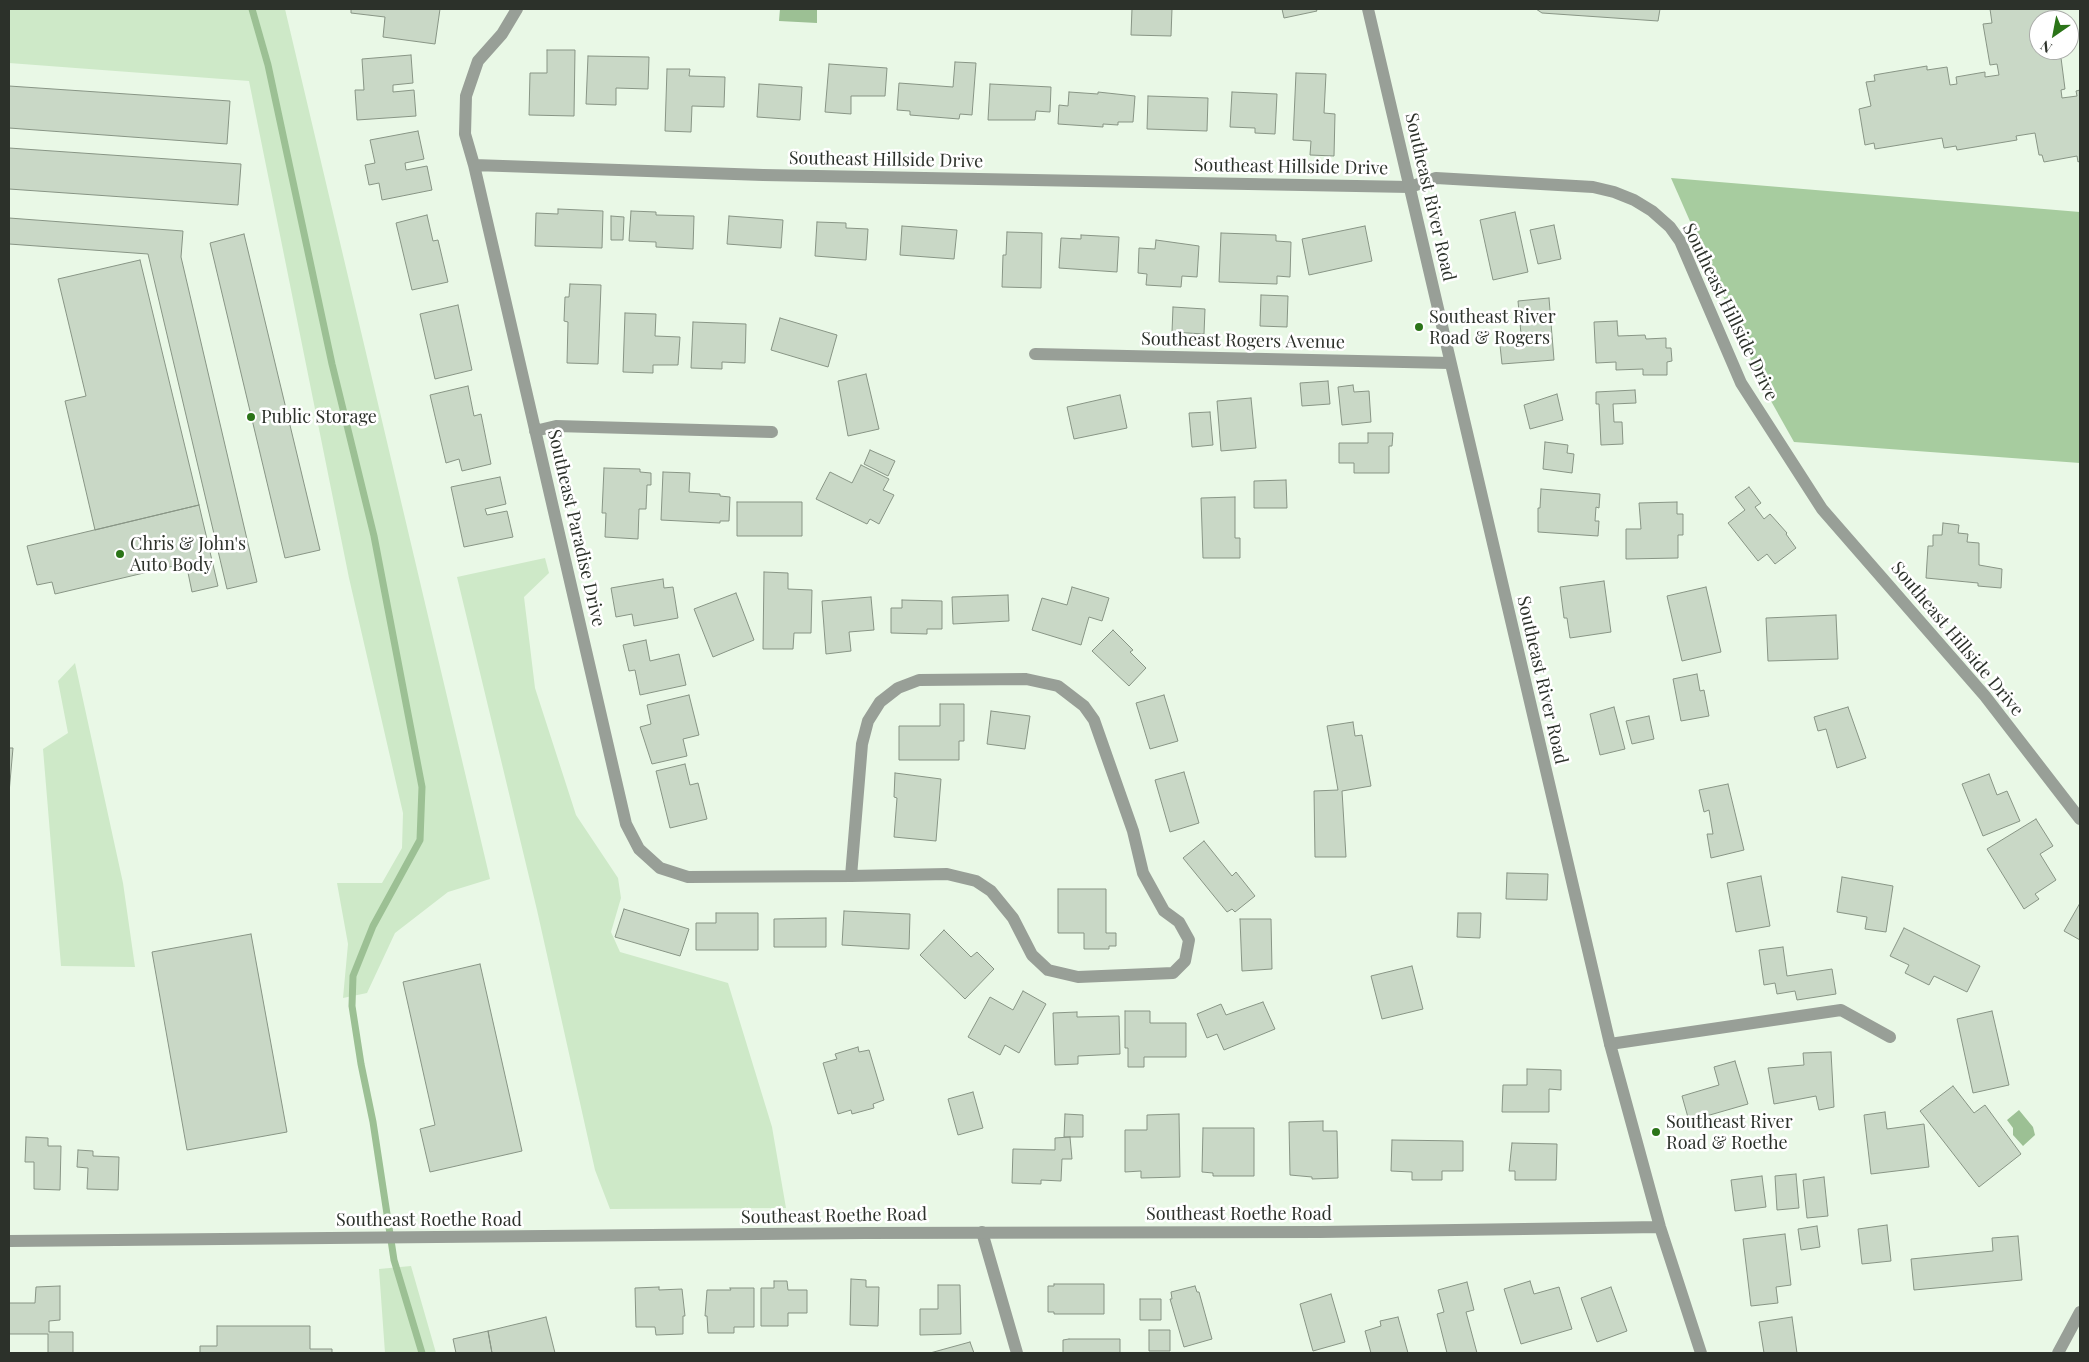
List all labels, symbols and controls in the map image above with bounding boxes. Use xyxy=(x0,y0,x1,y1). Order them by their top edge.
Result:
north arrow xyxy=(2029,10,2079,60)
text: N xyxy=(2037,36,2056,58)
street label: Southeast River Road xyxy=(1400,111,1460,283)
street label: Southeast Hillside Drive xyxy=(789,148,983,172)
street label: Southeast Hillside Drive xyxy=(1194,155,1388,179)
street label: Southeast Hillside Drive xyxy=(1678,220,1782,404)
place label: Southeast River Road & Rogers xyxy=(1429,306,1556,348)
marker: Southeast River Road & Rogers xyxy=(1413,321,1425,333)
street label: Southeast Rogers Avenue xyxy=(1141,328,1345,354)
place label: Public Storage xyxy=(261,406,377,428)
marker: Public Storage xyxy=(245,411,257,423)
street label: Southeast Paradise Drive xyxy=(543,427,609,629)
place label: Chris & John's Auto Body xyxy=(130,533,246,576)
marker: Chris & John's Auto Body xyxy=(114,548,126,560)
street label: Southeast Hillside Drive xyxy=(1886,558,2028,720)
street label: Southeast River Road xyxy=(1512,594,1572,766)
place label: Southeast River Road & Roethe xyxy=(1666,1111,1793,1154)
marker: Southeast River Road & Roethe xyxy=(1650,1126,1662,1138)
street label: Southeast Roethe Road xyxy=(1146,1203,1332,1225)
street label: Southeast Roethe Road xyxy=(741,1204,927,1228)
street label: Southeast Roethe Road xyxy=(336,1209,522,1231)

